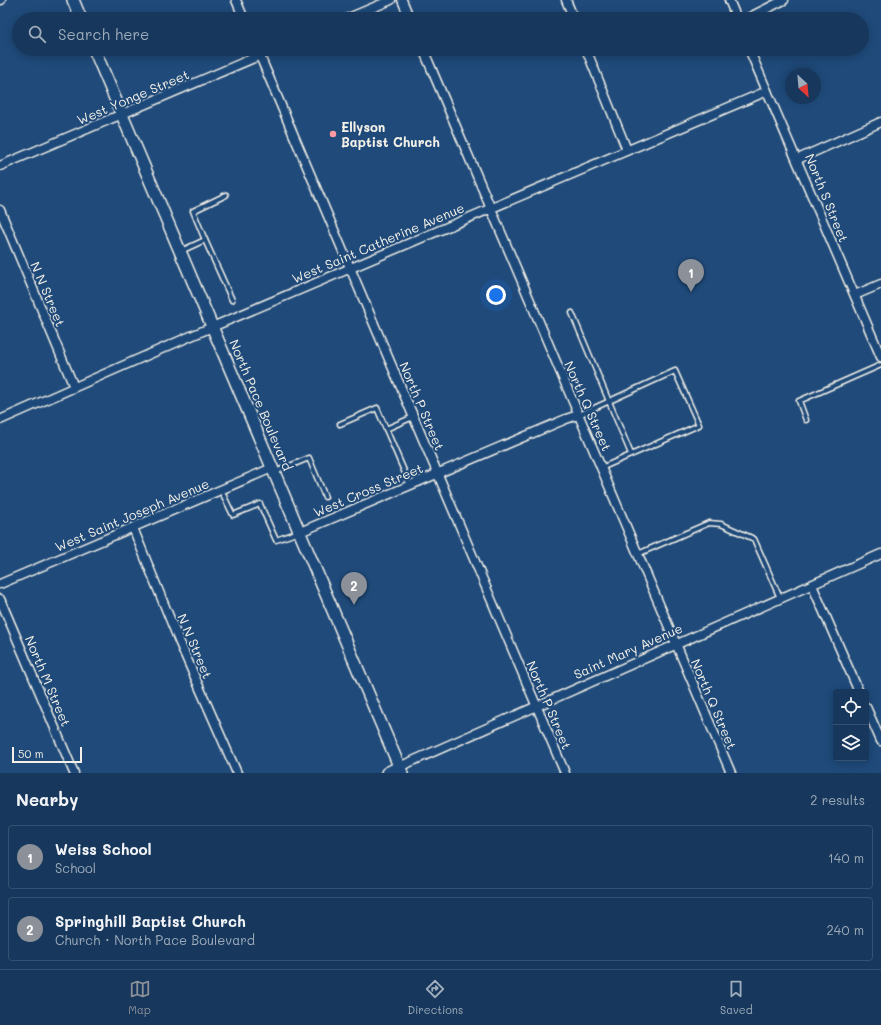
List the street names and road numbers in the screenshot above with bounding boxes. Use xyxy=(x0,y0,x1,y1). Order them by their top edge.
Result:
street label: West Yonge Street xyxy=(74,65,192,128)
street label: North S Street xyxy=(802,151,853,245)
street label: West Saint Catherine Avenue xyxy=(289,198,467,287)
street label: N N Street xyxy=(27,259,70,329)
street label: North Pace Boulevard xyxy=(226,337,297,473)
street label: North Q Street xyxy=(561,358,616,454)
street label: North P Street xyxy=(396,359,449,453)
street label: West Cross Street xyxy=(310,459,425,520)
street label: West Saint Joseph Avenue xyxy=(52,474,211,555)
street label: N N Street xyxy=(174,611,217,681)
street label: Saint Mary Avenue xyxy=(571,619,685,682)
street label: North M Street xyxy=(22,633,75,729)
street label: North Q Street xyxy=(688,656,741,752)
street label: North P Street xyxy=(523,658,576,752)

